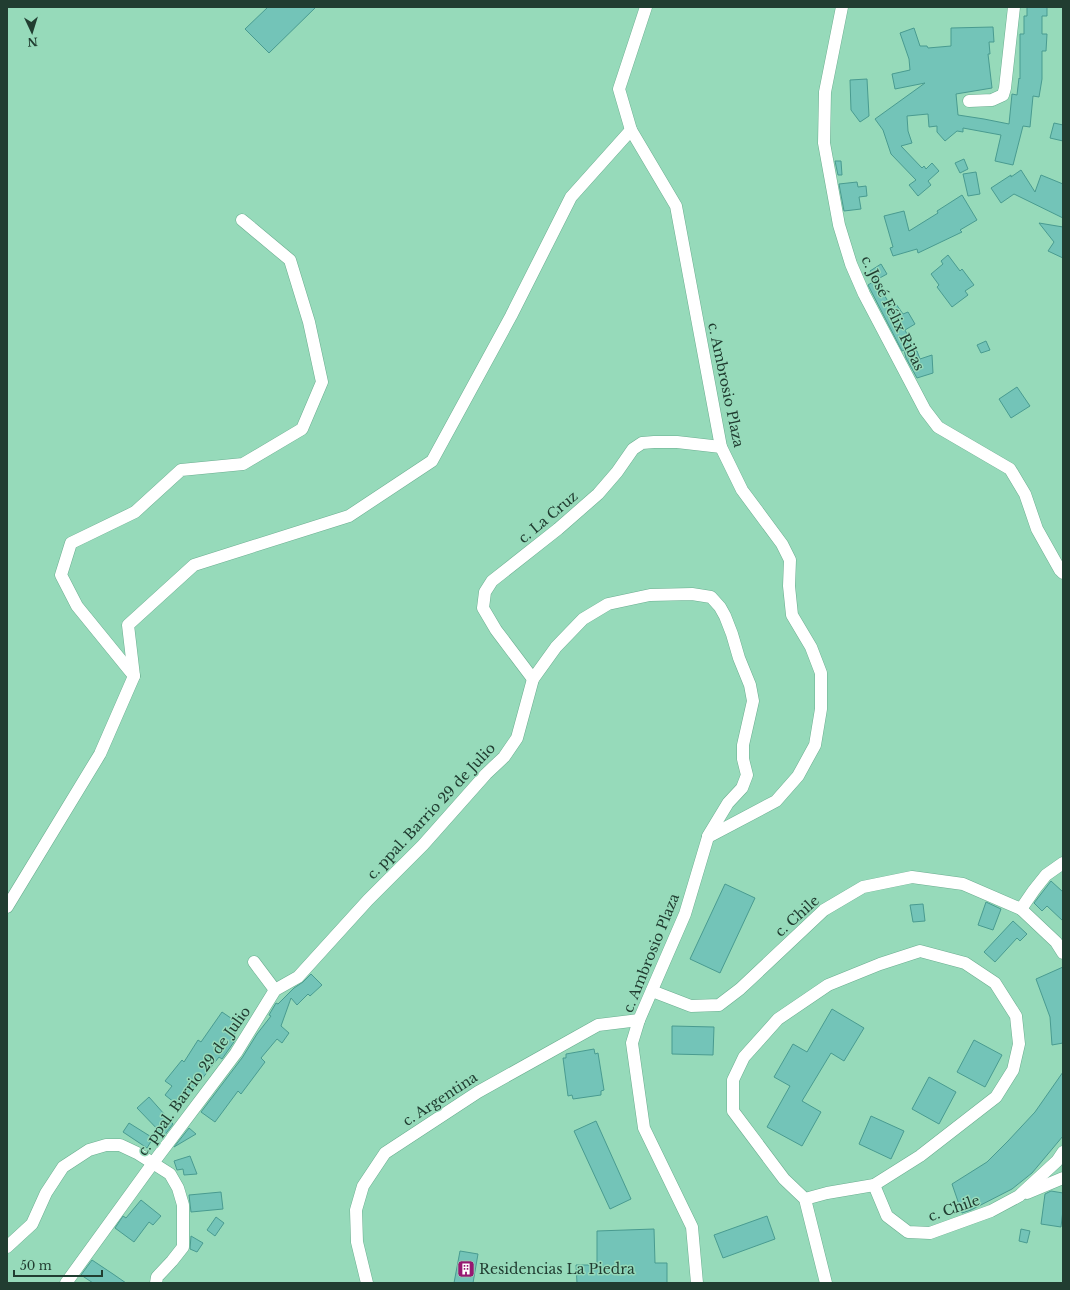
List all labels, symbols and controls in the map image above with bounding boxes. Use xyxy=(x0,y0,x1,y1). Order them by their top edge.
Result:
north arrow xyxy=(12,12,52,52)
text: N xyxy=(26,35,38,49)
street label: c. José Félix Ribas xyxy=(857,253,929,373)
street label: c. Ambrosio Plaza xyxy=(704,321,748,449)
street label: c. La Cruz xyxy=(515,487,582,547)
street label: c. ppal. Barrio 29 de Julio xyxy=(363,739,499,883)
street label: c. Ambrosio Plaza xyxy=(619,890,683,1015)
street label: c. Chile xyxy=(771,891,823,941)
street label: c. ppal. Barrio 29 de Julio xyxy=(134,1003,254,1159)
street label: c. Argentina xyxy=(399,1068,481,1130)
street label: c. Chile xyxy=(926,1191,982,1225)
scale bar xyxy=(14,1252,102,1278)
text: 50 m xyxy=(20,1258,52,1273)
building icon: Residencias La Piedra xyxy=(456,1259,476,1279)
place label: Residencias La Piedra xyxy=(479,1260,635,1278)

